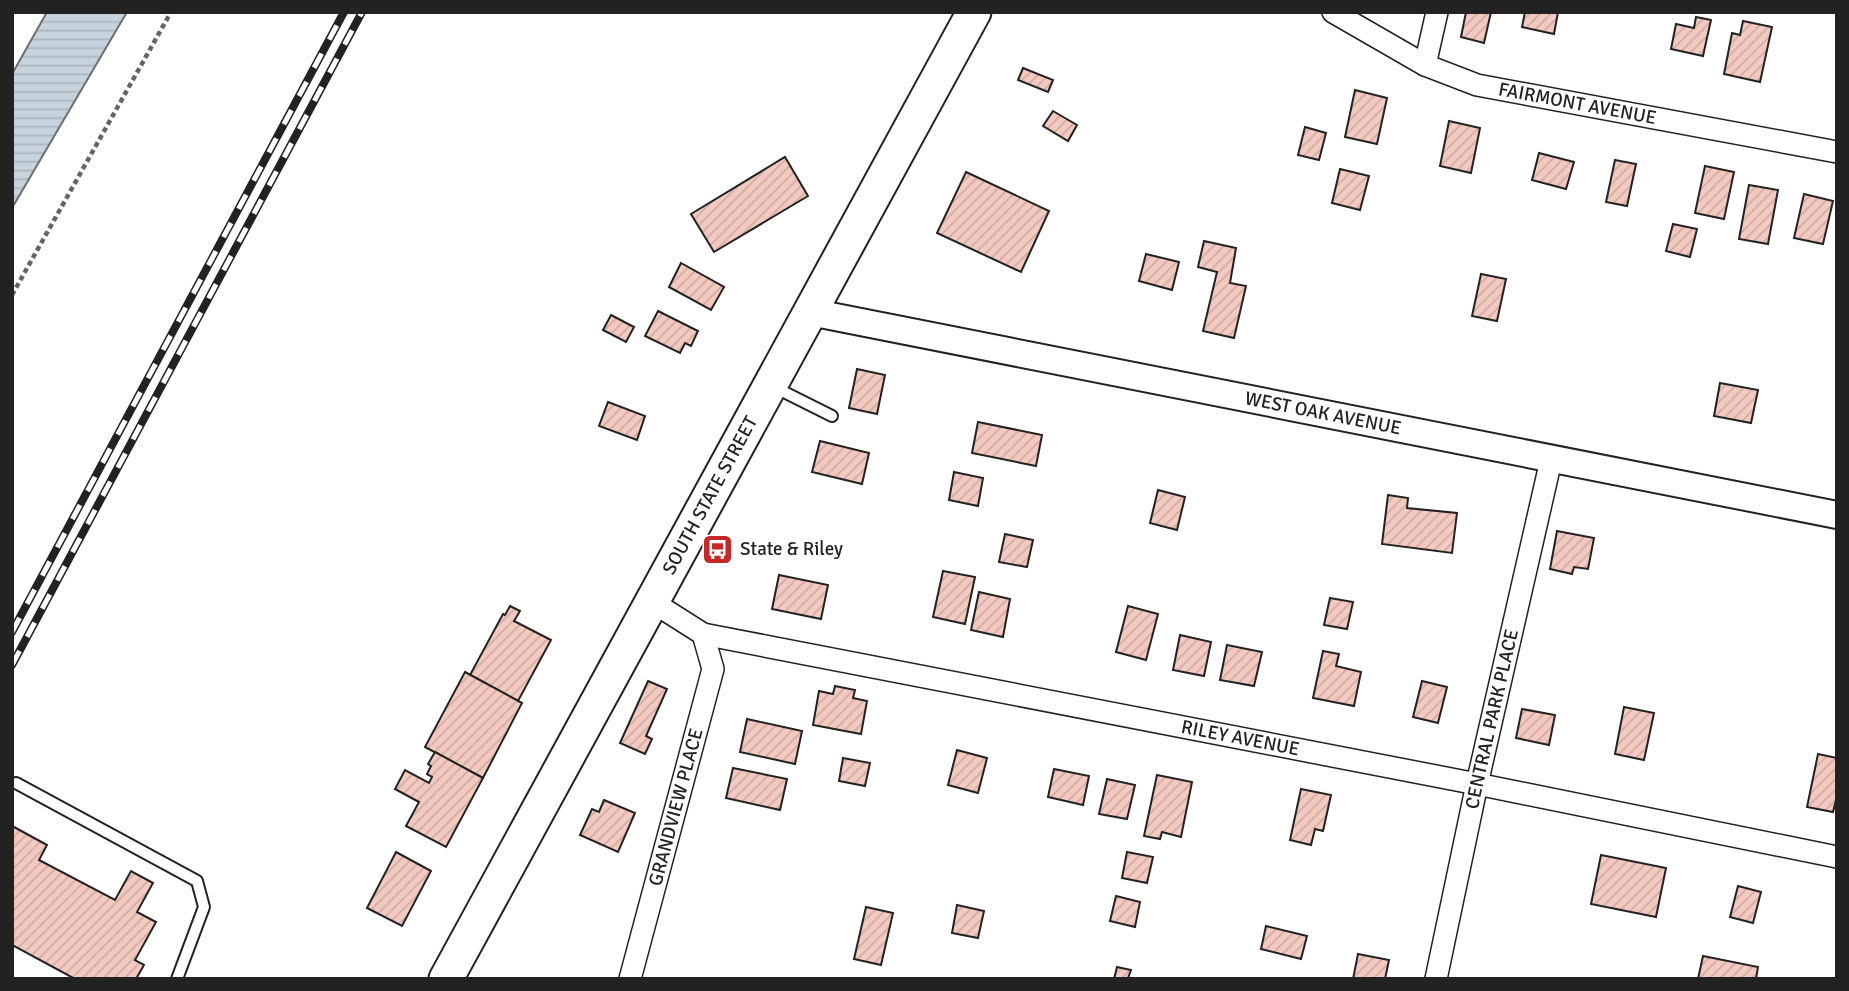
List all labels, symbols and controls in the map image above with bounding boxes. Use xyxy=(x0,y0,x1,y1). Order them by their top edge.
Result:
street label: FAIRMONT AVENUE xyxy=(1496,77,1658,130)
street label: WEST OAK AVENUE xyxy=(1243,386,1403,441)
street label: SOUTH STATE STREET xyxy=(657,411,763,579)
bus stop icon: State & Riley xyxy=(700,532,734,566)
place label: State & Riley xyxy=(740,537,843,561)
street label: CENTRAL PARK PLACE xyxy=(1460,627,1524,811)
street label: RILEY AVENUE xyxy=(1179,715,1302,761)
street label: GRANDVIEW PLACE xyxy=(643,726,709,888)

